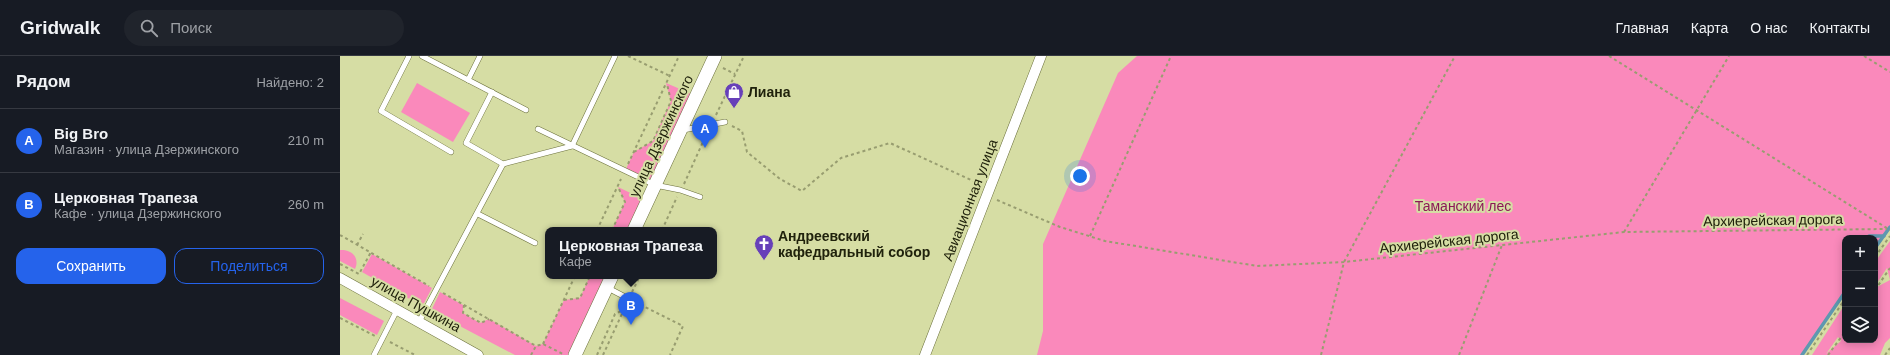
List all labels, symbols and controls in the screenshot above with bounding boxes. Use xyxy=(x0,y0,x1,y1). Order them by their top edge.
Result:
search box xyxy=(124,10,404,46)
text: Gridwalk xyxy=(20,17,100,38)
icon: search xyxy=(138,17,160,39)
text: Поиск xyxy=(170,19,212,36)
text: Главная xyxy=(1615,20,1669,36)
text: Карта xyxy=(1691,20,1728,36)
text: О нас xyxy=(1750,20,1788,36)
text: Контакты xyxy=(1810,20,1870,36)
text: Рядом xyxy=(16,72,71,91)
street label: улица Дзержинского xyxy=(626,72,696,200)
text: Найдено: 2 xyxy=(256,75,324,90)
shop icon: Лиана xyxy=(723,81,745,109)
place label: Лиана xyxy=(748,84,791,100)
pin: A xyxy=(692,115,718,148)
text: Big Bro xyxy=(54,125,108,142)
text: A xyxy=(24,133,34,148)
text: 210 m xyxy=(288,133,324,148)
street label: Авиационная улица xyxy=(939,137,1001,263)
text: Магазин · улица Дзержинского xyxy=(54,142,239,157)
your location xyxy=(1070,166,1090,186)
text: Церковная Трапеза xyxy=(54,189,198,206)
text: B xyxy=(24,197,34,212)
text: 260 m xyxy=(288,197,324,212)
park label: Таманский лес xyxy=(1415,198,1511,214)
text: Кафе · улица Дзержинского xyxy=(54,206,222,221)
street label: Архиерейская дорога xyxy=(1703,211,1843,229)
street label: Архиерейская дорога xyxy=(1379,226,1520,256)
popup xyxy=(545,227,717,279)
place label: Андреевский кафедральный собор xyxy=(778,228,930,260)
church icon: Андреевский кафедральный собор xyxy=(753,233,775,261)
map controls xyxy=(1842,235,1878,343)
button: + xyxy=(1842,235,1878,271)
text: Церковная Трапеза xyxy=(559,237,703,254)
button: Сохранить xyxy=(16,248,166,284)
button: Поделиться xyxy=(174,248,324,284)
text: Кафе xyxy=(559,254,592,269)
button: − xyxy=(1842,271,1878,307)
street label: улица Пушкина xyxy=(368,273,464,335)
pin: B xyxy=(618,292,644,325)
button: layers xyxy=(1842,307,1878,343)

